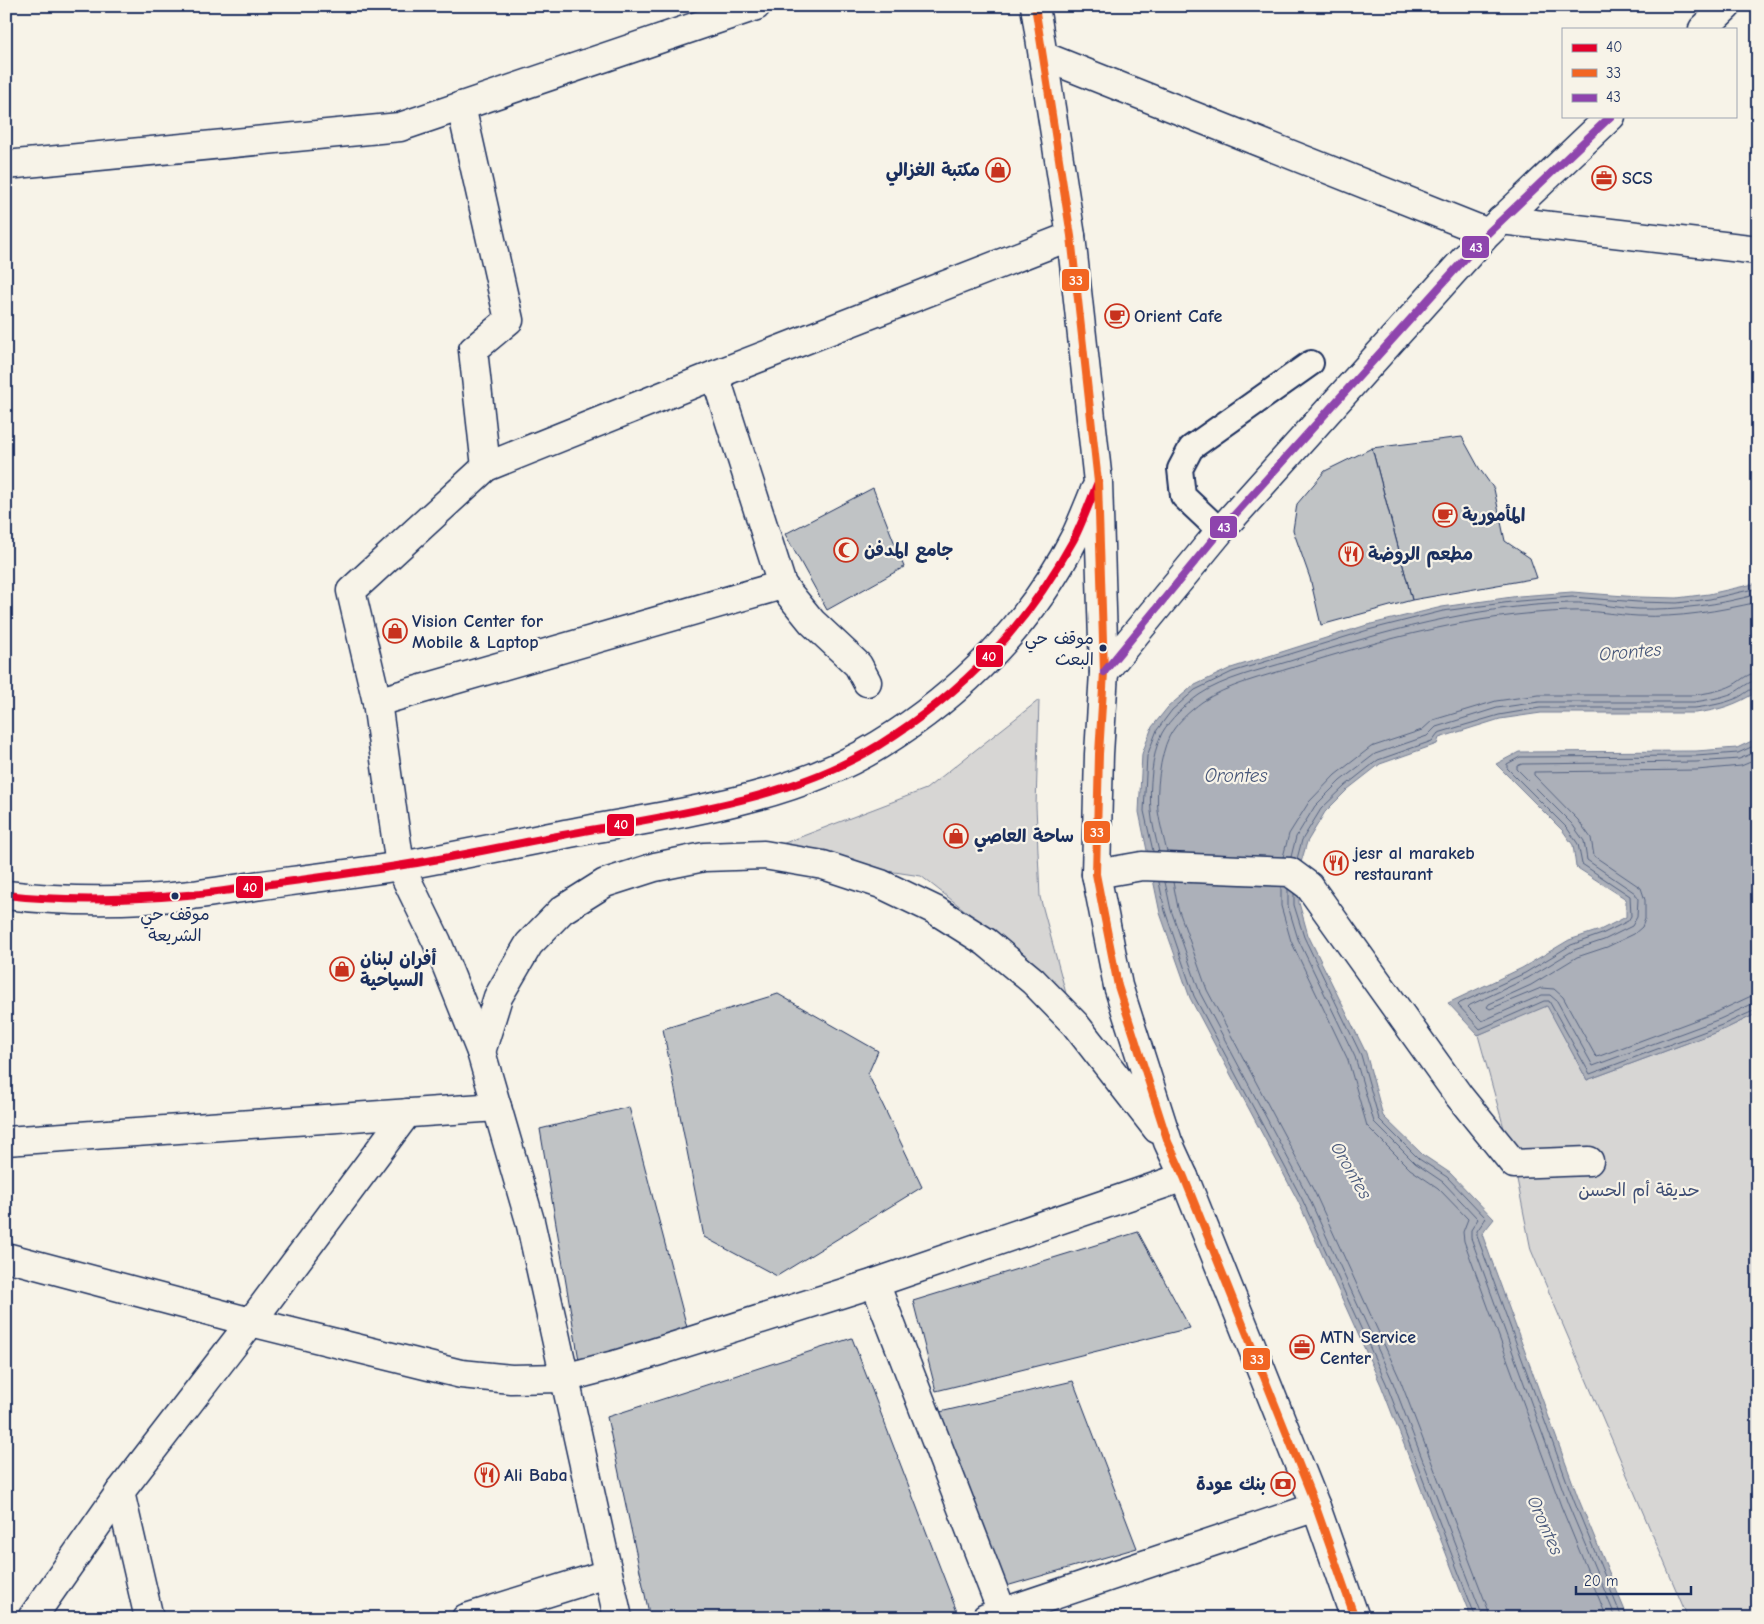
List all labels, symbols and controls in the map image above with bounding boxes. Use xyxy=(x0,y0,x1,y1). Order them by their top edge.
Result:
legend xyxy=(1562,28,1736,118)
text: 40 xyxy=(1606,38,1622,56)
text: 33 xyxy=(1606,64,1621,82)
text: 43 xyxy=(1606,88,1621,106)
shop icon: مكتبة الغزالي xyxy=(985,157,1011,183)
place label: مكتبة الغزالي xyxy=(886,160,980,186)
office icon: SCS xyxy=(1591,165,1617,191)
place label: SCS xyxy=(1622,168,1653,189)
line badge: 43 xyxy=(1461,235,1490,259)
text: 43 xyxy=(1469,239,1483,256)
line badge: 33 xyxy=(1061,268,1090,292)
text: 33 xyxy=(1069,272,1083,289)
cafe icon: Orient Cafe xyxy=(1104,303,1130,329)
place label: Orient Cafe xyxy=(1134,306,1222,327)
cafe icon: المأمورية xyxy=(1432,502,1458,528)
place label: المأمورية xyxy=(1462,504,1525,526)
line badge: 43 xyxy=(1209,515,1238,539)
text: 43 xyxy=(1217,519,1231,536)
mosque icon: جامع المدفن xyxy=(833,537,859,563)
place label: جامع المدفن xyxy=(864,540,954,563)
restaurant icon: مطعم الروضة xyxy=(1338,541,1364,567)
place label: مطعم الروضة xyxy=(1368,544,1473,568)
place label: Vision Center for Mobile & Laptop xyxy=(412,611,544,653)
shop icon: Vision Center for Mobile & Laptop xyxy=(382,618,408,644)
place label: موقف حي البعث xyxy=(1025,629,1094,669)
water label: Orontes xyxy=(1598,638,1662,666)
marker: موقف حي البعث xyxy=(1098,643,1108,653)
line badge: 40 xyxy=(975,644,1004,668)
text: 40 xyxy=(982,648,996,665)
water label: Orontes xyxy=(1205,765,1267,787)
line badge: 40 xyxy=(606,813,635,837)
text: 40 xyxy=(614,816,628,833)
line badge: 33 xyxy=(1083,820,1111,844)
shop icon: ساحة العاصي xyxy=(943,823,969,849)
text: 33 xyxy=(1090,824,1104,841)
place label: ساحة العاصي xyxy=(974,826,1074,852)
place label: jesr al marakeb restaurant xyxy=(1352,843,1475,885)
restaurant icon: jesr al marakeb restaurant xyxy=(1323,850,1349,876)
line badge: 40 xyxy=(235,875,264,899)
text: 40 xyxy=(243,879,257,896)
marker: موقف حي الشريعة xyxy=(170,891,180,901)
place label: موقف حي الشريعة xyxy=(140,905,210,945)
place label: أفران لبنان السياحية xyxy=(360,948,436,991)
shop icon: أفران لبنان السياحية xyxy=(329,956,355,982)
water label: Orontes xyxy=(1326,1138,1376,1203)
park label: حديقة أم الحسن xyxy=(1578,1180,1700,1204)
place label: MTN Service Center xyxy=(1320,1327,1416,1369)
office icon: MTN Service Center xyxy=(1289,1334,1315,1360)
line badge: 33 xyxy=(1242,1347,1271,1371)
text: 33 xyxy=(1250,1351,1264,1368)
restaurant icon: Ali Baba xyxy=(474,1462,500,1488)
place label: Ali Baba xyxy=(504,1465,568,1486)
bank icon: بنك عودة xyxy=(1270,1471,1296,1497)
place label: بنك عودة xyxy=(1196,1474,1266,1495)
water label: Orontes xyxy=(1522,1492,1568,1559)
scale bar xyxy=(1576,1564,1692,1596)
text: 20 m xyxy=(1584,1572,1618,1590)

